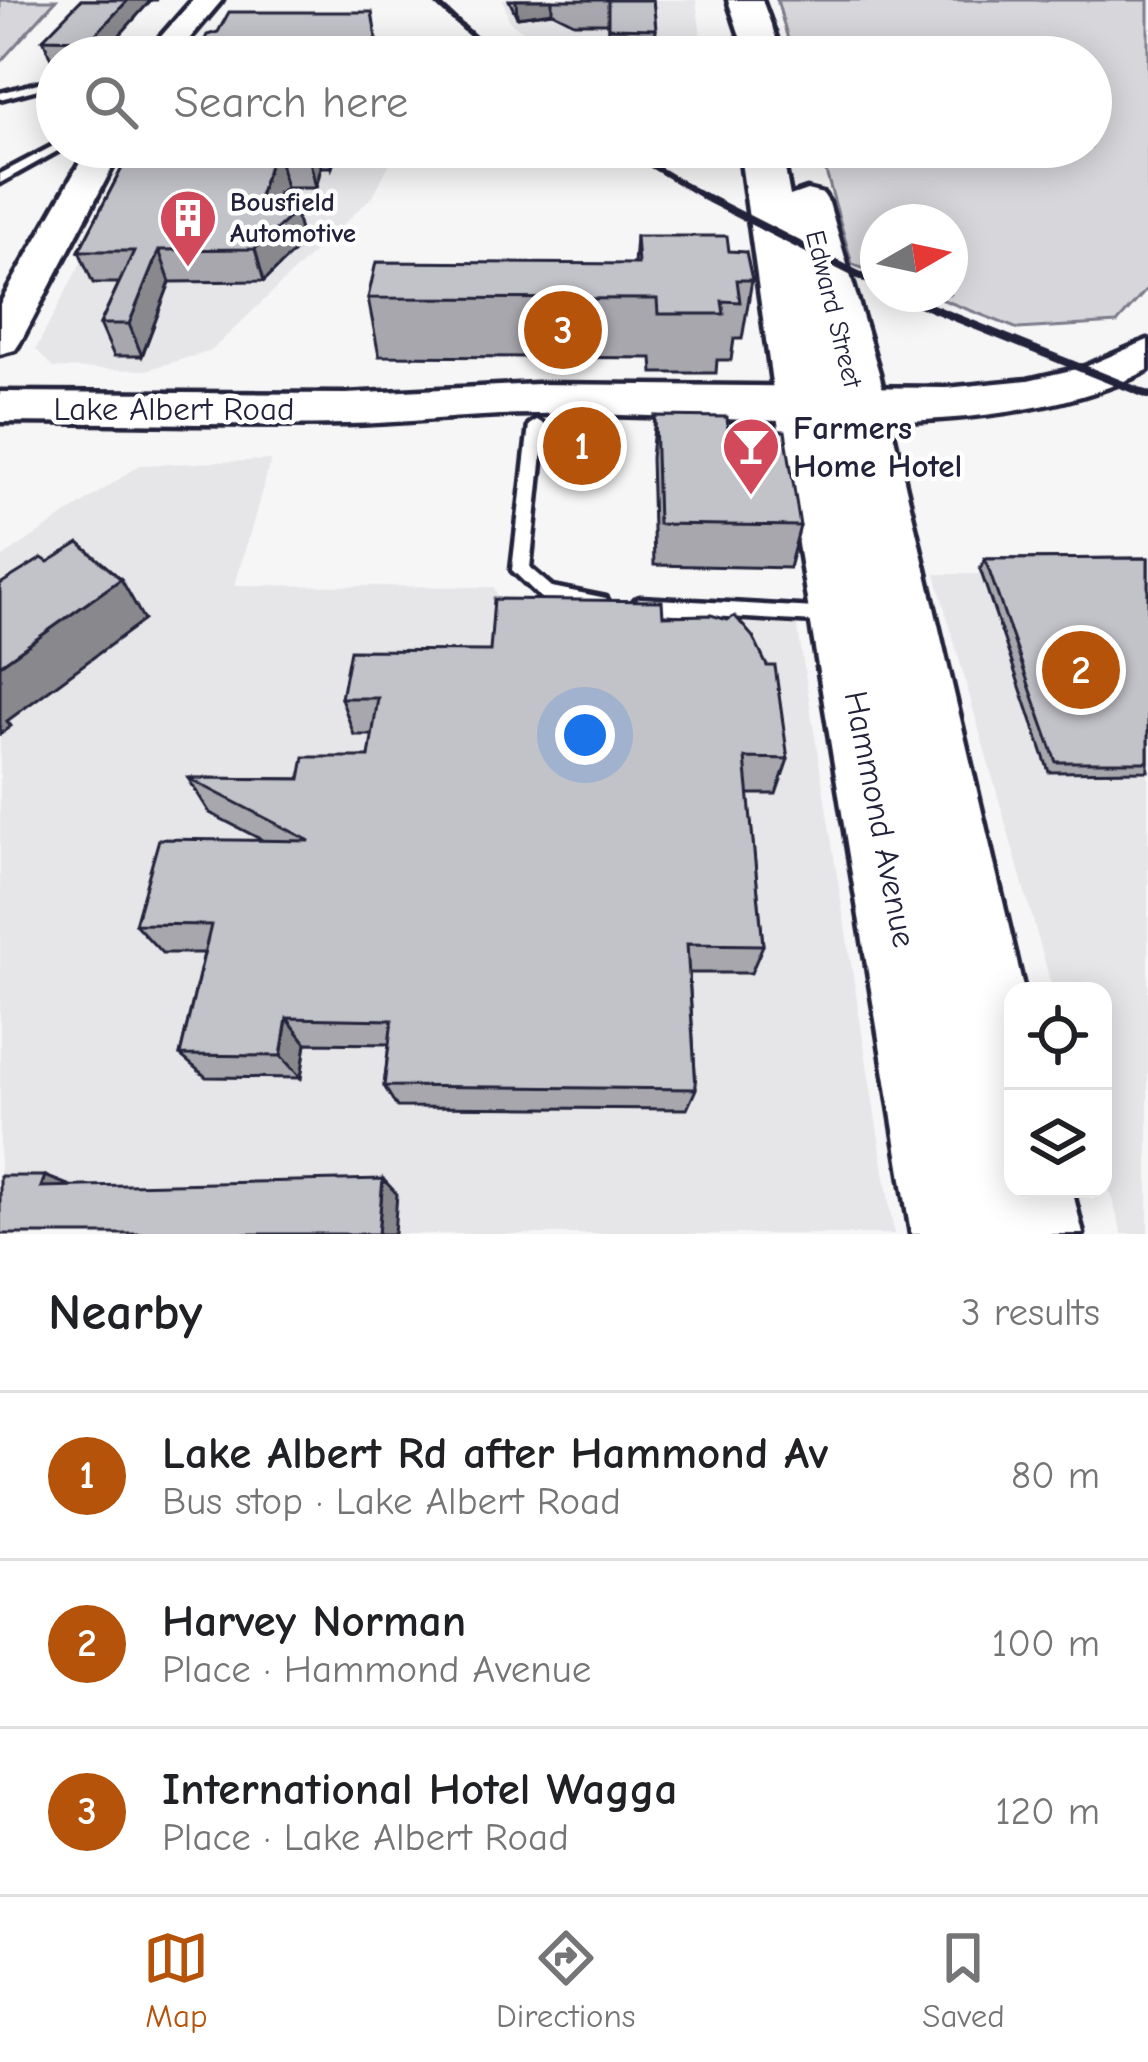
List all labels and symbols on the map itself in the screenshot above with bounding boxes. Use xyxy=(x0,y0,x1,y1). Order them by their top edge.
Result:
building icon: Bousfield Automotive xyxy=(157,187,219,269)
place label: Bousfield Automotive xyxy=(230,187,356,249)
north arrow xyxy=(860,204,968,312)
street label: Edward Street xyxy=(799,227,868,392)
pin: 3 xyxy=(524,285,602,375)
street label: Lake Albert Road xyxy=(53,390,295,428)
pin: 1 xyxy=(543,401,621,491)
place label: Farmers Home Hotel xyxy=(793,409,962,485)
bar icon: Farmers Home Hotel xyxy=(720,415,782,497)
pin: 2 xyxy=(1042,625,1120,715)
street label: Hammond Avenue xyxy=(837,688,923,951)
your location xyxy=(555,705,615,765)

